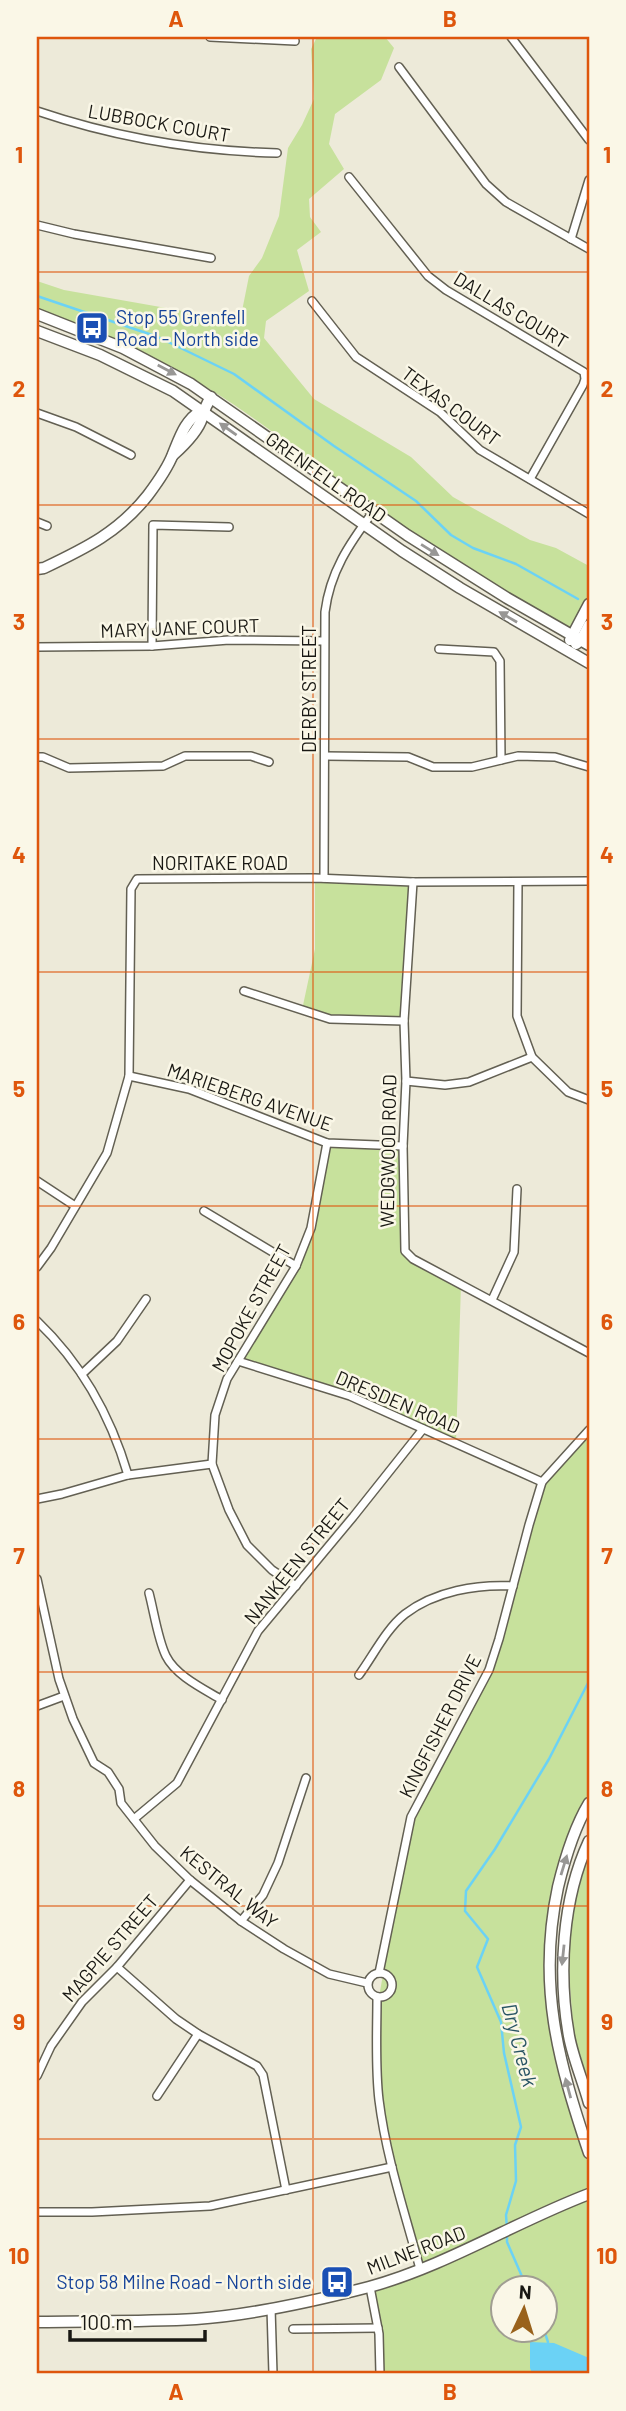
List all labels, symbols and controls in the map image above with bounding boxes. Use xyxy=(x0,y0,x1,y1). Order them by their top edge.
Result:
text: A xyxy=(168,4,184,32)
text: B xyxy=(443,4,457,32)
street label: LUBBOCK COURT xyxy=(86,99,232,146)
text: 1 xyxy=(15,140,23,168)
text: 1 xyxy=(603,140,611,168)
street label: DALLAS COURT xyxy=(450,266,572,353)
place label: Stop 55 Grenfell Road - North side xyxy=(116,305,259,350)
bus stop icon: Stop 55 Grenfell Road - North side xyxy=(73,309,111,347)
street label: TEXAS COURT xyxy=(398,361,505,450)
one-way arrow xyxy=(157,364,177,376)
text: 2 xyxy=(13,374,25,402)
text: 2 xyxy=(601,374,613,402)
one-way arrow xyxy=(219,422,237,436)
street label: GRENFELL ROAD xyxy=(262,427,391,527)
one-way arrow xyxy=(420,543,440,556)
text: 3 xyxy=(13,607,25,635)
text: 3 xyxy=(601,607,613,635)
one-way arrow xyxy=(499,610,518,623)
street label: MARY JANE COURT xyxy=(100,613,260,642)
street label: DERBY STREET xyxy=(297,625,320,753)
text: 4 xyxy=(12,840,26,868)
text: 4 xyxy=(600,840,614,868)
street label: NORITAKE ROAD xyxy=(152,851,288,874)
street label: MARIEBERG AVENUE xyxy=(164,1057,336,1136)
text: 5 xyxy=(13,1074,25,1102)
street label: WEDGWOOD ROAD xyxy=(375,1074,400,1228)
text: 5 xyxy=(601,1074,613,1102)
street label: MOPOKE STREET xyxy=(206,1240,295,1376)
text: 6 xyxy=(13,1307,25,1335)
text: 6 xyxy=(601,1307,613,1335)
street label: DRESDEN ROAD xyxy=(333,1365,464,1438)
street label: NANKEEN STREET xyxy=(239,1493,354,1628)
text: 7 xyxy=(13,1541,25,1569)
text: 7 xyxy=(601,1541,613,1569)
street label: KINGFISHER DRIVE xyxy=(393,1650,486,1801)
text: 8 xyxy=(13,1774,25,1802)
text: 8 xyxy=(601,1774,613,1802)
street label: KESTRAL WAY xyxy=(176,1840,283,1933)
one-way arrow xyxy=(560,1854,570,1875)
street label: MAGPIE STREET xyxy=(57,1889,163,2006)
one-way arrow xyxy=(557,1944,568,1966)
water label: Dry Creek xyxy=(497,2000,544,2090)
text: 9 xyxy=(13,2007,25,2035)
text: 9 xyxy=(601,2007,613,2035)
one-way arrow xyxy=(562,2077,573,2099)
street label: MILNE ROAD xyxy=(363,2220,468,2279)
text: 10 xyxy=(8,2241,30,2269)
text: 10 xyxy=(596,2241,618,2269)
bus stop icon: Stop 58 Milne Road - North side xyxy=(318,2263,356,2301)
place label: Stop 58 Milne Road - North side xyxy=(56,2270,312,2293)
north arrow xyxy=(490,2274,560,2344)
text: N xyxy=(518,2280,532,2303)
scale bar xyxy=(70,2299,205,2343)
text: 100 m xyxy=(80,2309,133,2334)
text: A xyxy=(168,2377,184,2405)
text: B xyxy=(443,2377,457,2405)

